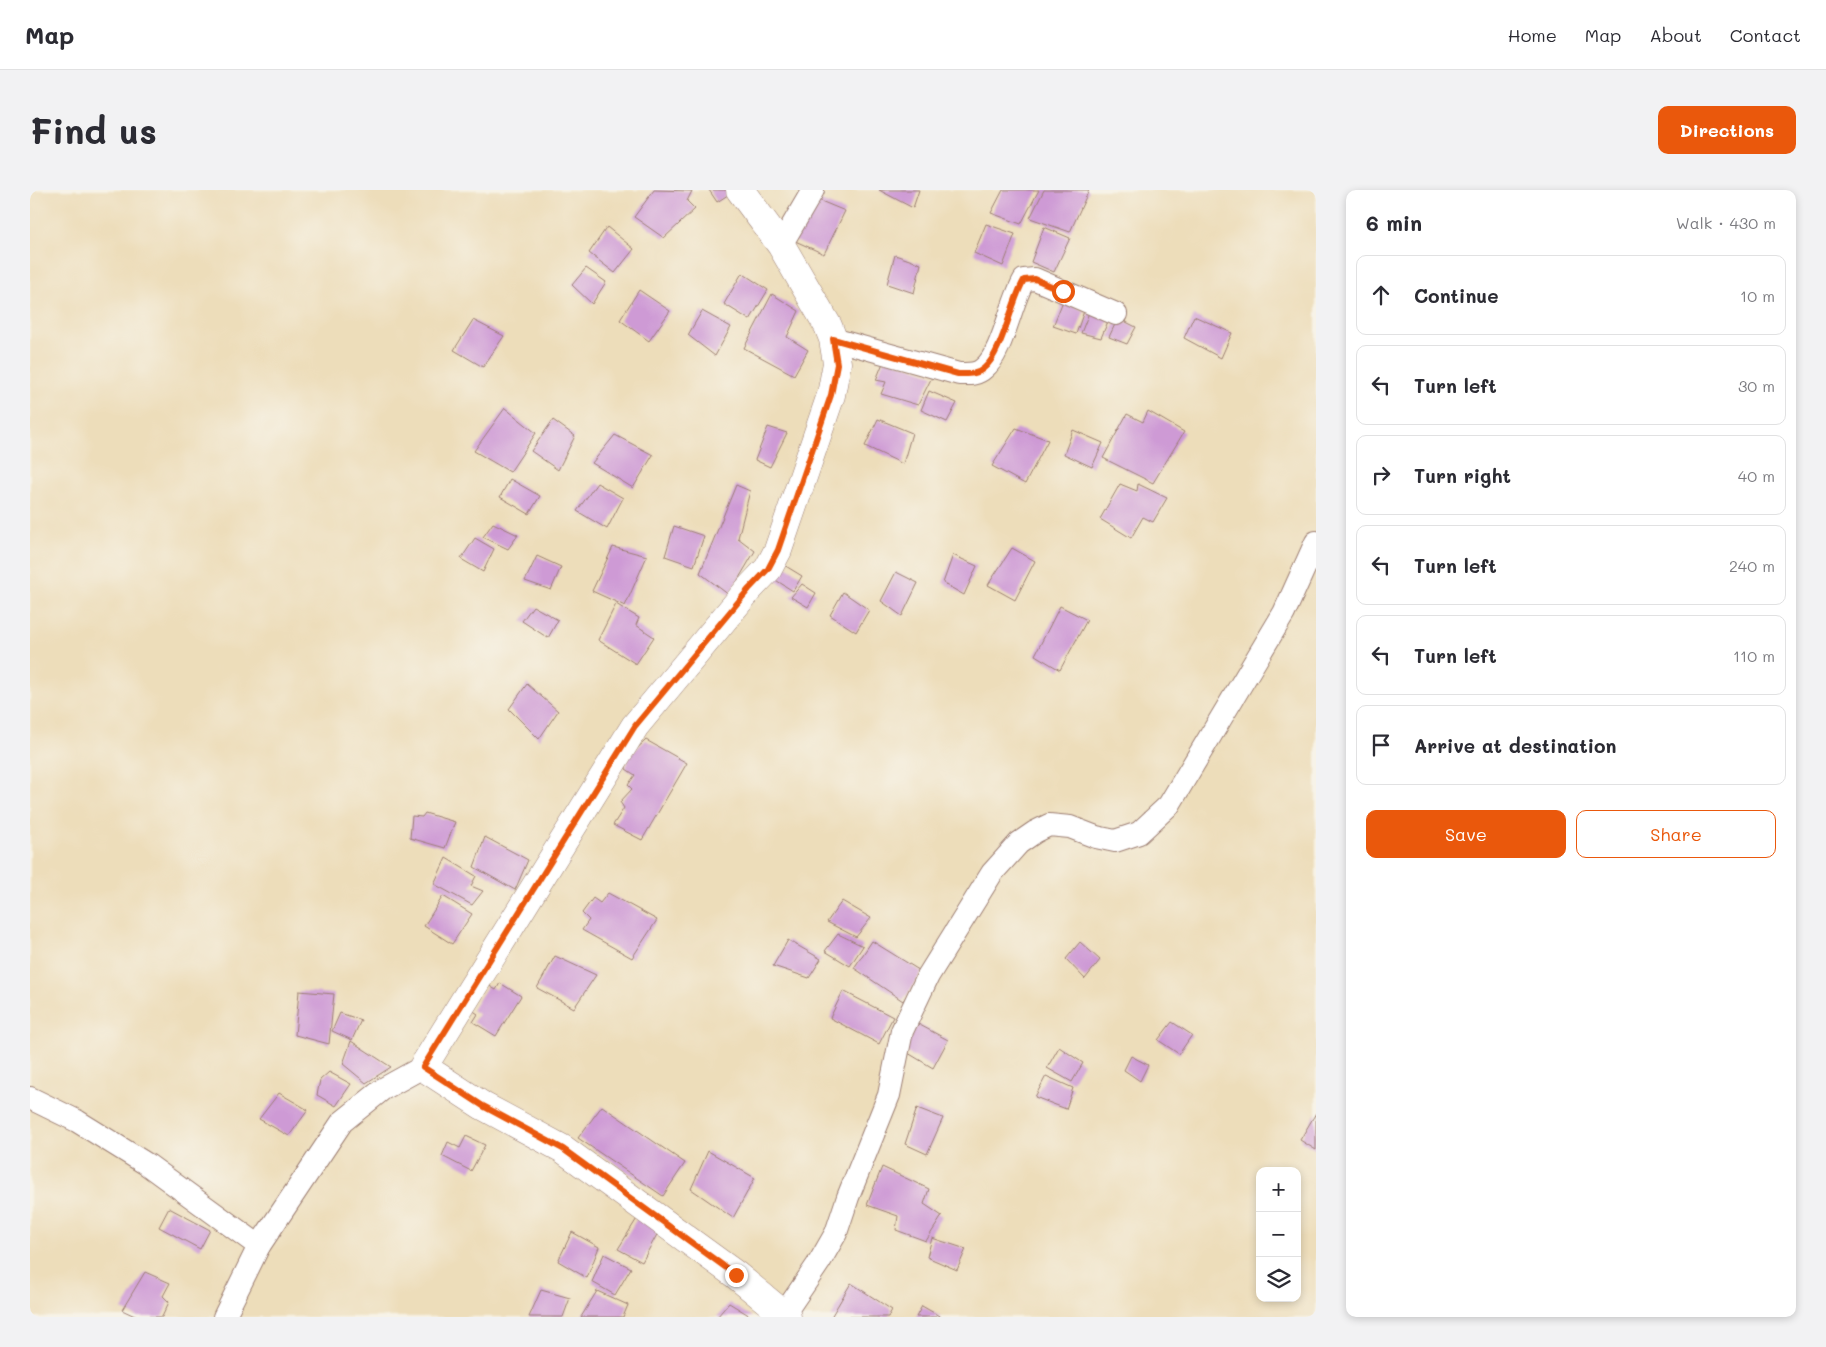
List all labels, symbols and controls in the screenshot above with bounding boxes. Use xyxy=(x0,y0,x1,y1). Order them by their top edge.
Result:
text: Map xyxy=(25,19,74,50)
text: Home xyxy=(1508,23,1557,47)
text: Map xyxy=(1585,23,1621,47)
text: About xyxy=(1649,23,1702,47)
text: Contact xyxy=(1730,23,1801,47)
button: Directions xyxy=(1658,106,1796,154)
text: Find us xyxy=(30,107,157,153)
text: 6 min xyxy=(1366,209,1422,236)
text: Walk · 430 m xyxy=(1676,212,1776,233)
route start xyxy=(1052,280,1075,303)
icon: ahead xyxy=(1367,281,1395,309)
text: Continue xyxy=(1414,283,1499,308)
text: 10 m xyxy=(1740,285,1775,306)
icon: left xyxy=(1367,371,1395,399)
text: Turn left xyxy=(1414,373,1497,398)
text: 30 m xyxy=(1738,375,1775,396)
icon: right xyxy=(1367,461,1395,489)
text: Turn right xyxy=(1414,463,1511,488)
text: 40 m xyxy=(1738,465,1775,486)
icon: left xyxy=(1367,551,1395,579)
text: Turn left xyxy=(1414,553,1497,578)
text: 240 m xyxy=(1729,555,1775,576)
icon: left xyxy=(1367,641,1395,669)
text: Turn left xyxy=(1414,643,1497,668)
text: 110 m xyxy=(1733,645,1775,666)
icon: arrive xyxy=(1367,731,1395,759)
text: Arrive at destination xyxy=(1414,733,1617,758)
button: Save xyxy=(1366,810,1566,858)
button: Share xyxy=(1576,810,1776,858)
map controls xyxy=(1256,1167,1301,1302)
button: + xyxy=(1256,1167,1301,1212)
button: − xyxy=(1256,1212,1301,1257)
button: layers xyxy=(1256,1257,1301,1302)
route end xyxy=(725,1264,748,1287)

